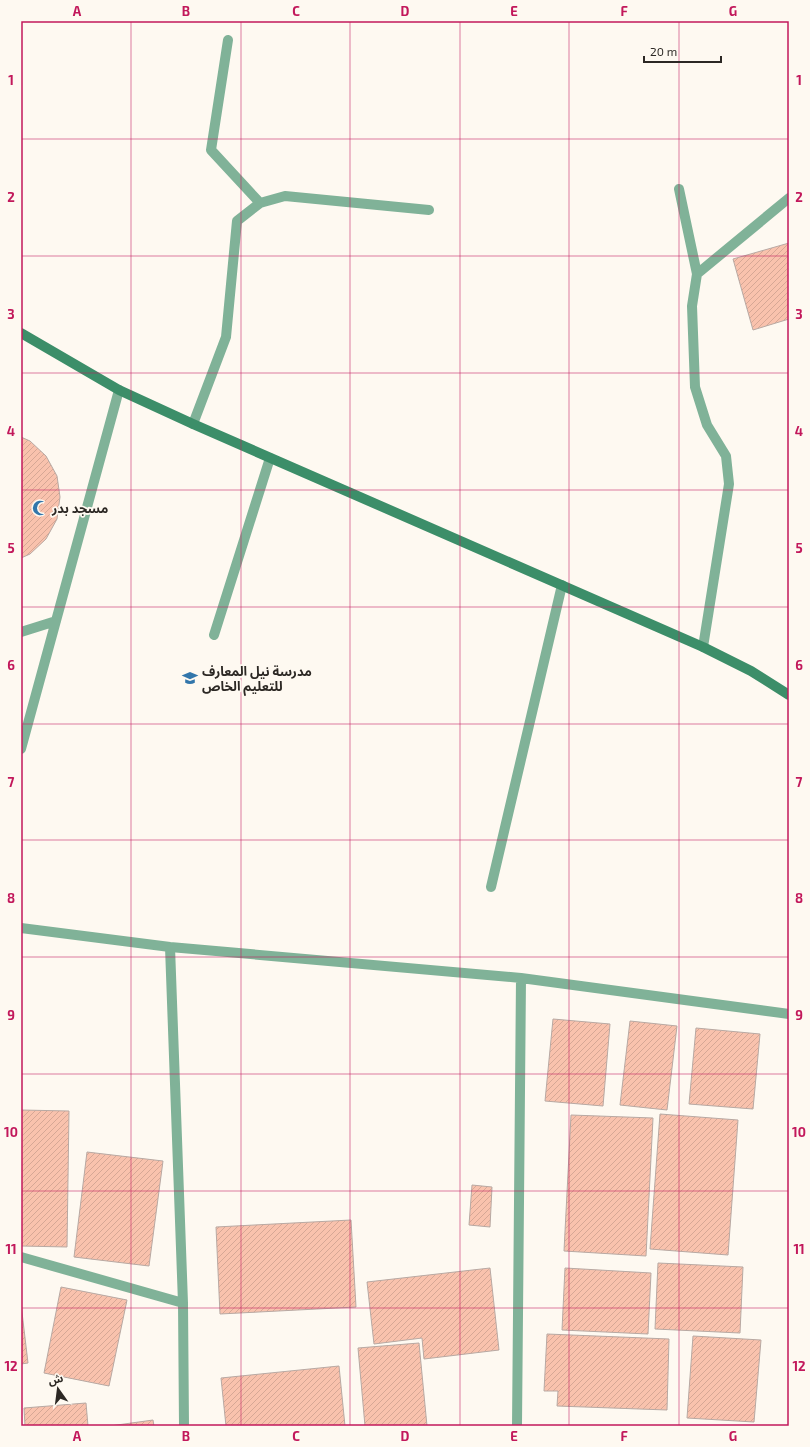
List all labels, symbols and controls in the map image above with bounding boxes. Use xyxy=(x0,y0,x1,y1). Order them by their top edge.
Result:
text: A xyxy=(73,3,82,19)
text: B xyxy=(182,3,190,19)
text: C xyxy=(292,3,300,19)
text: D xyxy=(401,3,410,19)
text: E xyxy=(510,3,518,19)
text: F xyxy=(620,3,628,19)
text: G xyxy=(729,3,737,19)
scale bar xyxy=(644,38,721,64)
text: 20 m xyxy=(650,44,677,58)
text: 1 xyxy=(8,72,14,88)
text: 1 xyxy=(796,72,802,88)
text: 2 xyxy=(7,189,15,205)
text: 2 xyxy=(795,189,803,205)
text: 3 xyxy=(7,306,15,322)
text: 3 xyxy=(795,306,803,322)
text: 4 xyxy=(7,423,15,439)
text: 4 xyxy=(795,423,803,439)
mosque icon: مسجد بدر xyxy=(31,499,49,517)
place label: مسجد بدر xyxy=(51,500,108,516)
text: 5 xyxy=(7,540,15,556)
text: 5 xyxy=(795,540,803,556)
text: 6 xyxy=(7,657,15,673)
text: 6 xyxy=(795,657,803,673)
place label: مدرسة نيل المعارف للتعليم الخاص xyxy=(202,663,312,697)
school or university icon: مدرسة نيل المعارف للتعليم الخاص xyxy=(181,669,199,687)
text: 7 xyxy=(8,774,15,790)
text: 7 xyxy=(796,774,803,790)
text: 8 xyxy=(7,890,15,906)
text: 8 xyxy=(795,890,803,906)
text: 9 xyxy=(7,1007,15,1023)
text: 9 xyxy=(795,1007,803,1023)
text: 10 xyxy=(4,1124,18,1140)
text: 10 xyxy=(792,1124,806,1140)
text: 11 xyxy=(5,1241,17,1257)
text: 11 xyxy=(793,1241,805,1257)
text: 12 xyxy=(4,1358,18,1374)
text: 12 xyxy=(792,1358,806,1374)
north arrow xyxy=(38,1369,78,1409)
text: ش xyxy=(47,1371,65,1388)
text: A xyxy=(73,1428,82,1444)
text: B xyxy=(182,1428,190,1444)
text: C xyxy=(292,1428,300,1444)
text: D xyxy=(401,1428,410,1444)
text: E xyxy=(510,1428,518,1444)
text: F xyxy=(620,1428,628,1444)
text: G xyxy=(729,1428,737,1444)

